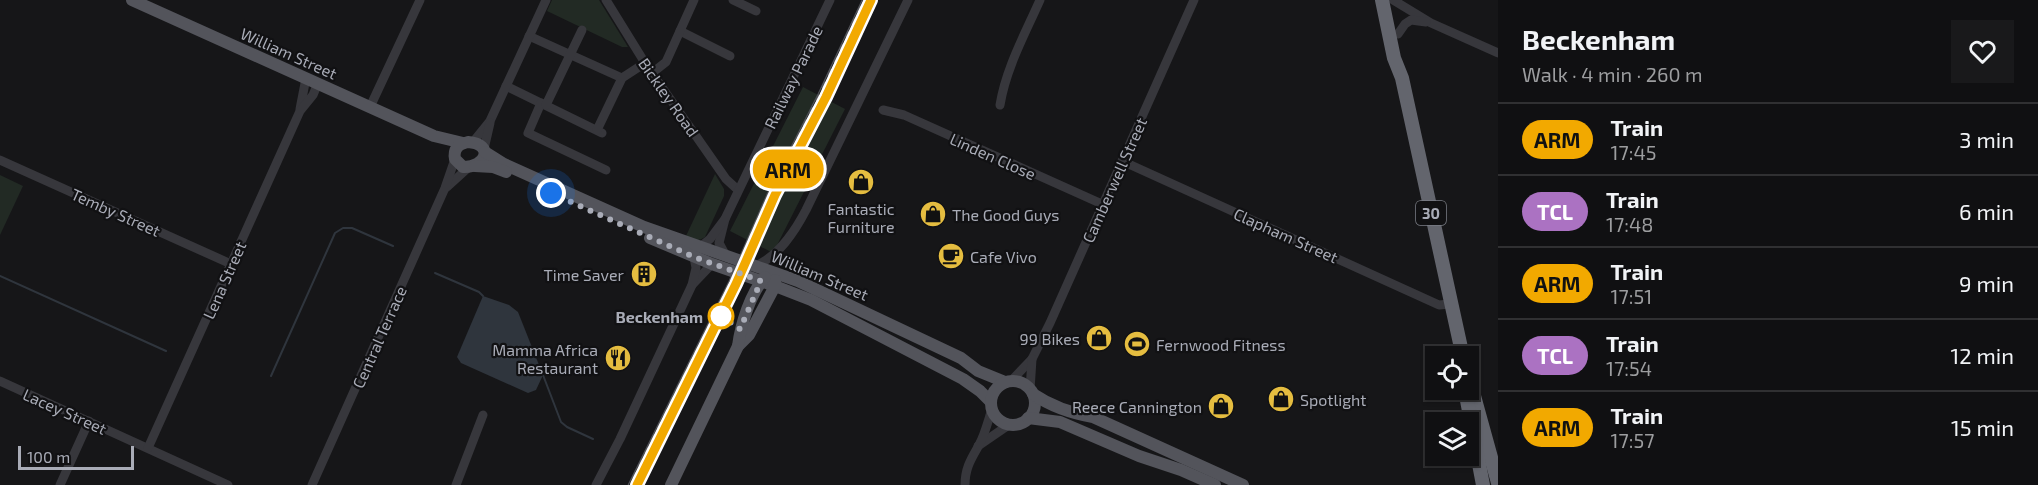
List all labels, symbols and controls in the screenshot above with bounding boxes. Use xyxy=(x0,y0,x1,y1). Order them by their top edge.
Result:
button: heart xyxy=(1951,20,2014,83)
text: Beckenham xyxy=(1522,22,1675,56)
street label: William Street xyxy=(238,23,340,83)
street label: Railway Parade xyxy=(760,23,826,131)
street label: Bickley Road xyxy=(635,54,703,140)
text: Walk · 4 min · 260 m xyxy=(1522,62,1702,86)
text: Train xyxy=(1611,114,1663,140)
street label: Camberwell Street xyxy=(1078,115,1150,245)
text: 3 min xyxy=(1959,126,2014,152)
text: ARM xyxy=(1534,127,1581,152)
street label: Linden Close xyxy=(947,129,1039,183)
text: 17:45 xyxy=(1611,140,1656,164)
line badge: ARM xyxy=(754,150,822,188)
text: ARM xyxy=(765,157,811,182)
shop icon: Fantastic Furniture xyxy=(846,167,876,197)
your location xyxy=(536,178,566,208)
street label: Temby Street xyxy=(69,184,163,240)
text: Train xyxy=(1606,186,1659,212)
text: 6 min xyxy=(1959,198,2014,224)
place label: Fantastic Furniture xyxy=(827,199,895,236)
shop icon: The Good Guys xyxy=(918,199,948,229)
text: TCL xyxy=(1537,199,1573,224)
road number: 30 xyxy=(1416,201,1446,225)
street label: Clapham Street xyxy=(1231,204,1341,266)
place label: The Good Guys xyxy=(952,205,1059,224)
text: 17:48 xyxy=(1606,212,1653,236)
street label: Lena Street xyxy=(198,238,250,322)
cafe icon: Cafe Vivo xyxy=(936,241,966,271)
street label: William Street xyxy=(769,246,871,304)
place label: Cafe Vivo xyxy=(970,247,1037,266)
text: Train xyxy=(1611,258,1663,284)
building icon: Time Saver xyxy=(629,259,659,289)
place label: Time Saver xyxy=(543,265,625,284)
text: 9 min xyxy=(1959,270,2014,296)
text: ARM xyxy=(1534,271,1581,296)
street label: Central Terrace xyxy=(348,283,410,391)
text: 17:51 xyxy=(1611,284,1652,308)
marker: Beckenham xyxy=(708,303,734,329)
place label: Beckenham xyxy=(615,307,703,326)
shop icon: 99 Bikes xyxy=(1084,323,1114,353)
place label: 99 Bikes xyxy=(1020,329,1080,348)
sports icon: Fernwood Fitness xyxy=(1122,329,1152,359)
text: Train xyxy=(1606,330,1659,356)
place label: Fernwood Fitness xyxy=(1156,335,1286,354)
place label: Mamma Africa Restaurant xyxy=(492,340,598,377)
text: 12 min xyxy=(1950,342,2014,368)
restaurant icon: Mamma Africa Restaurant xyxy=(603,343,633,373)
text: TCL xyxy=(1537,343,1573,368)
map controls xyxy=(1425,346,1479,466)
button: locate xyxy=(1425,346,1479,400)
text: 17:54 xyxy=(1606,356,1652,380)
street label: Lacey Street xyxy=(20,384,110,438)
shop icon: Spotlight xyxy=(1266,384,1296,414)
place label: Spotlight xyxy=(1300,390,1366,409)
shop icon: Reece Cannington xyxy=(1206,391,1236,421)
place label: Reece Cannington xyxy=(1072,397,1202,416)
text: Train xyxy=(1611,402,1663,428)
button: layers xyxy=(1425,412,1479,466)
text: 15 min xyxy=(1951,414,2014,440)
text: ARM xyxy=(1534,415,1581,440)
text: 17:57 xyxy=(1611,428,1654,452)
scale bar xyxy=(18,443,134,470)
text: 100 m xyxy=(27,447,70,466)

